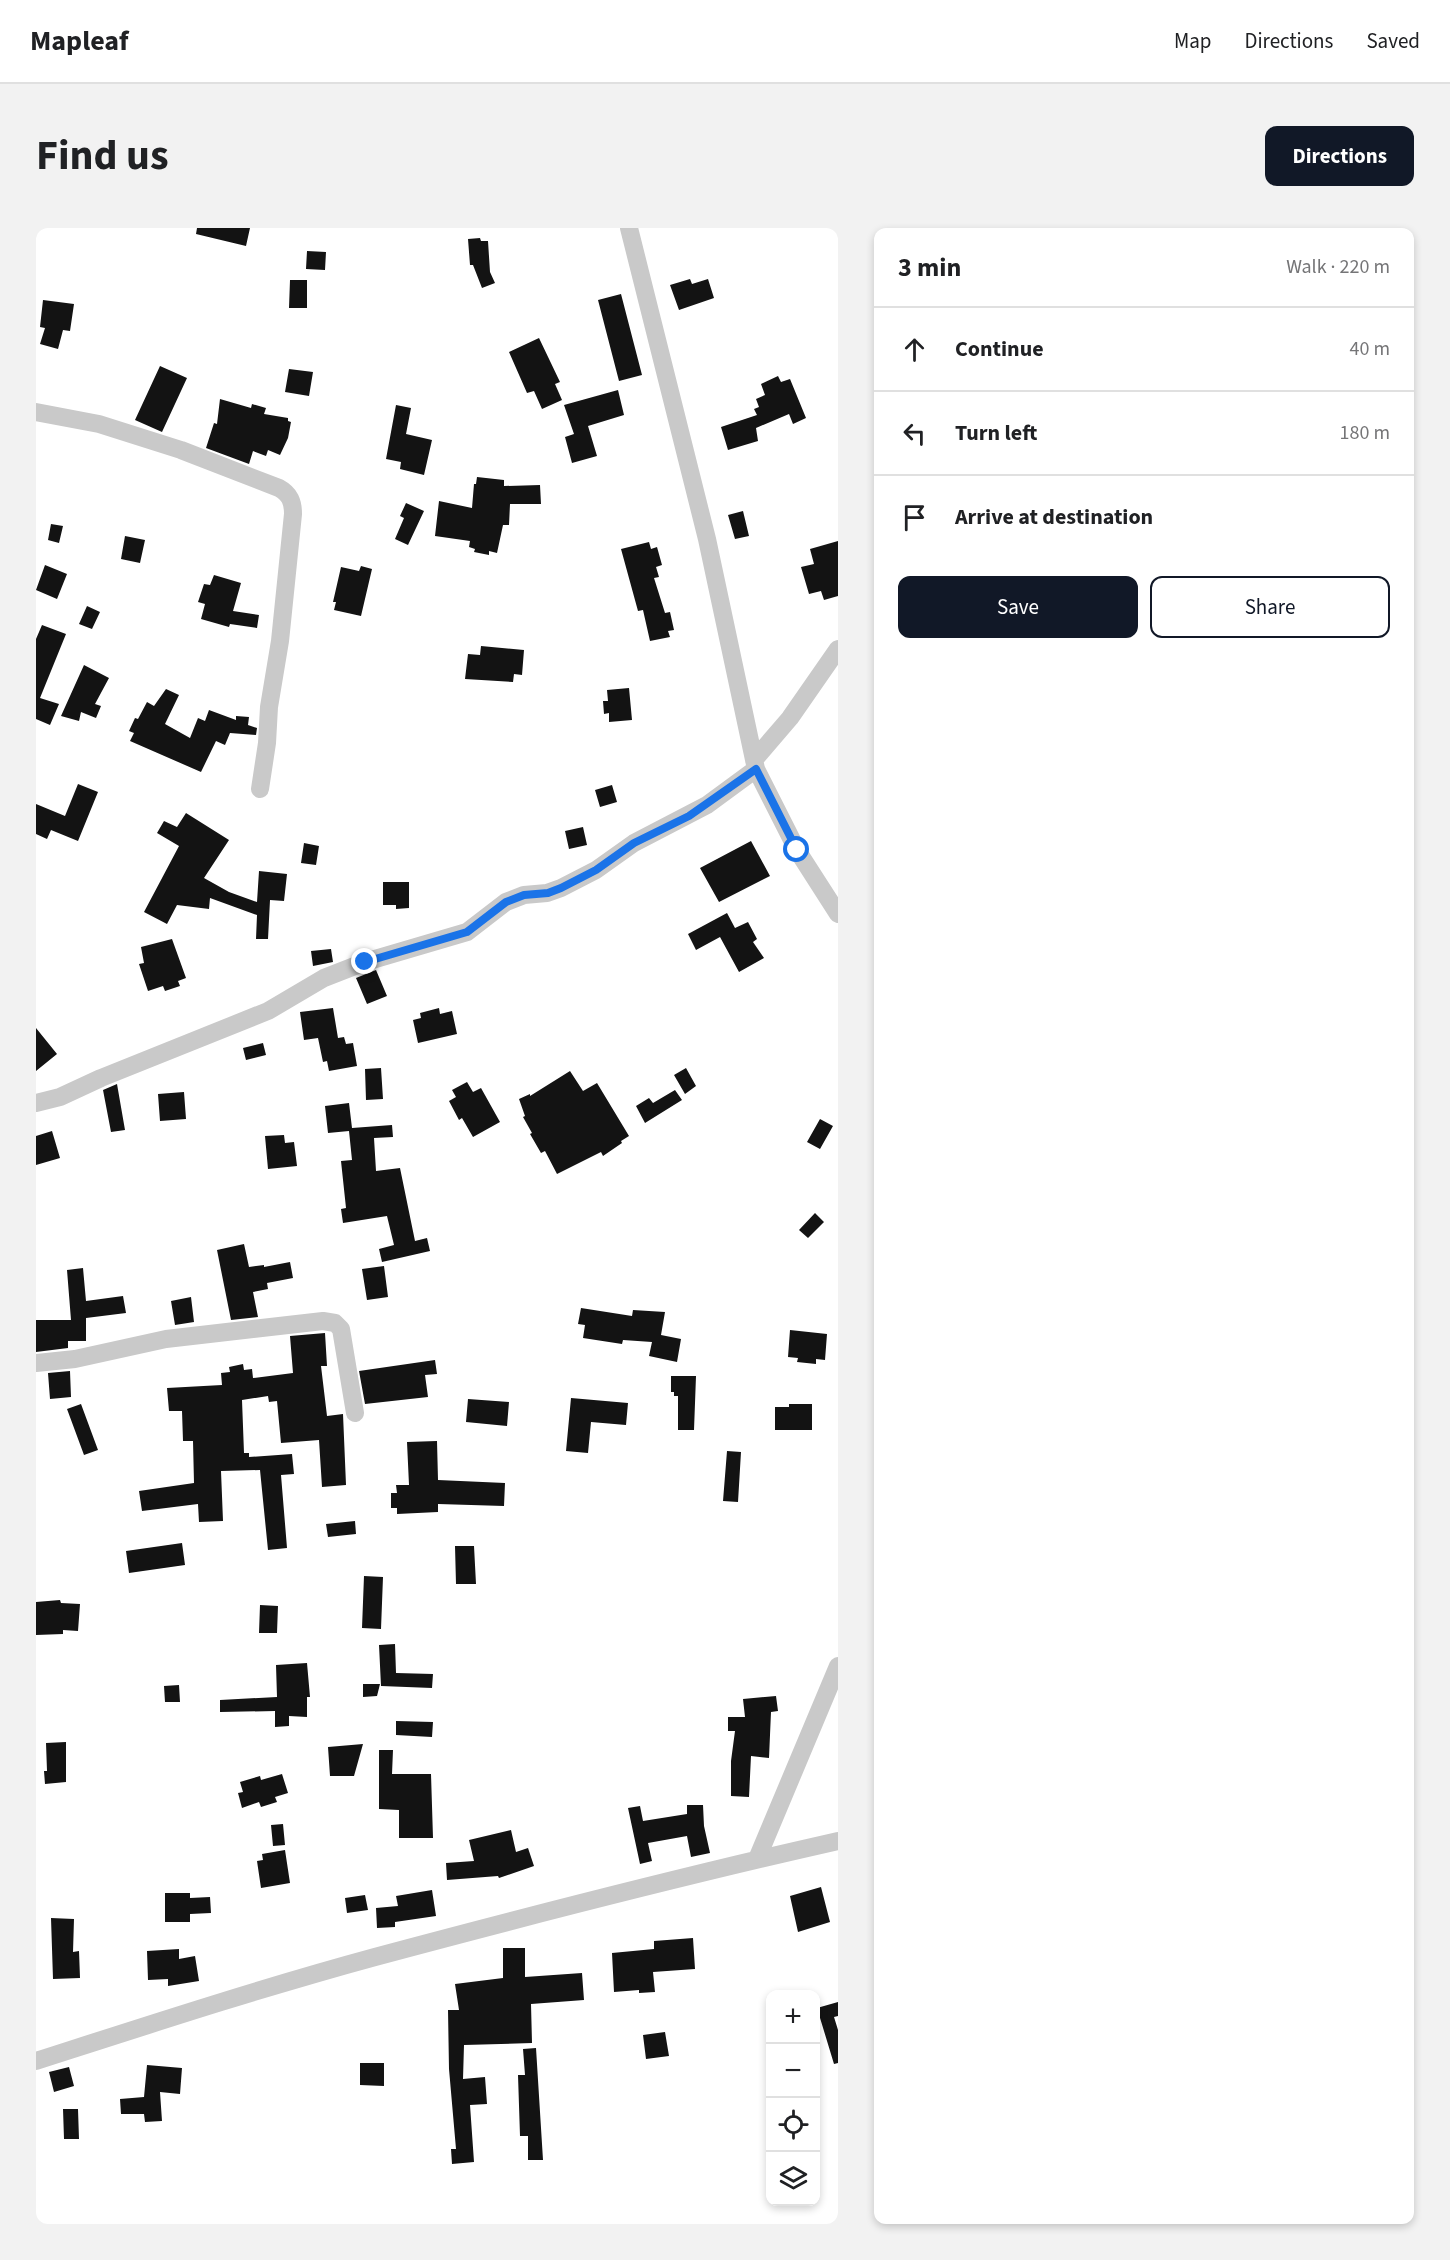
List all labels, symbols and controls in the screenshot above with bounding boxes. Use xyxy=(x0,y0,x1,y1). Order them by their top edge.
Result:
text: Mapleaf xyxy=(30,21,129,61)
text: Map xyxy=(1174,26,1212,56)
text: Directions xyxy=(1245,26,1333,56)
text: Saved xyxy=(1366,26,1420,56)
text: Find us xyxy=(36,126,169,186)
button: Directions xyxy=(1265,126,1414,186)
text: 3 min xyxy=(898,249,961,286)
text: Walk · 220 m xyxy=(1286,253,1390,281)
icon: ahead xyxy=(898,333,931,366)
text: Continue xyxy=(955,333,1044,365)
text: 40 m xyxy=(1350,335,1390,363)
icon: left xyxy=(898,417,931,450)
text: Turn left xyxy=(955,417,1037,449)
text: 180 m xyxy=(1340,419,1390,447)
icon: arrive xyxy=(898,501,931,534)
text: Arrive at destination xyxy=(955,501,1153,533)
button: Save xyxy=(898,576,1138,638)
button: Share xyxy=(1150,576,1390,638)
route start xyxy=(783,836,809,862)
route end xyxy=(351,948,377,974)
map controls xyxy=(766,1990,820,2206)
button: + xyxy=(766,1990,820,2044)
button: − xyxy=(766,2044,820,2098)
button: locate xyxy=(766,2098,820,2152)
button: layers xyxy=(766,2152,820,2206)

